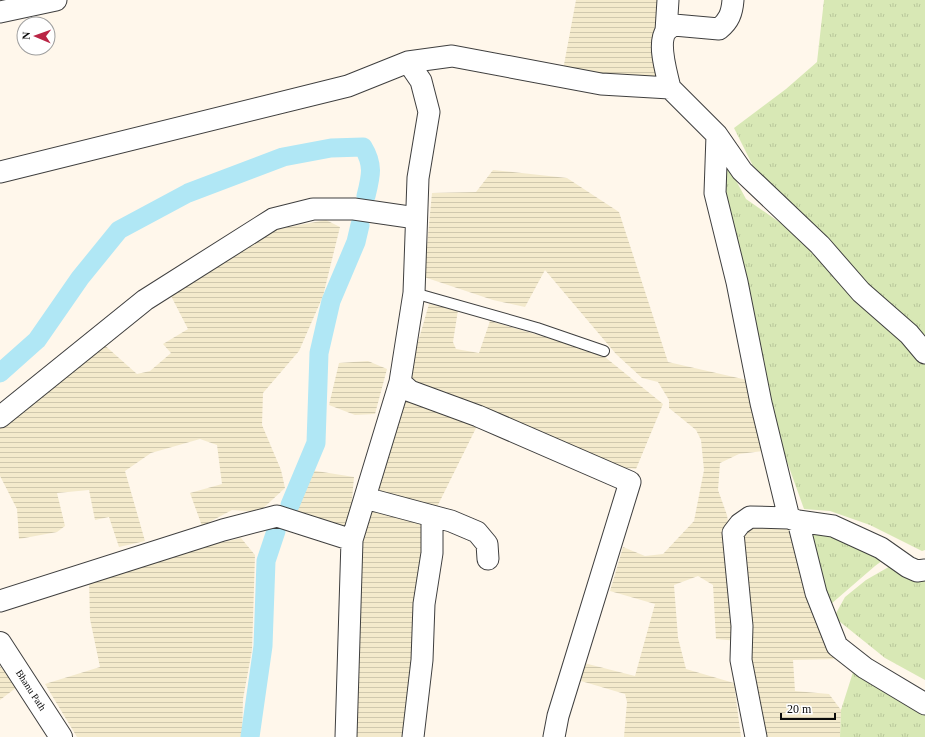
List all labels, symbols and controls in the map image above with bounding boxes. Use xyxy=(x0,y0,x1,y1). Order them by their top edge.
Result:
north arrow xyxy=(16,16,56,56)
text: N xyxy=(20,31,32,40)
street label: Bhanu Path xyxy=(14,668,48,712)
scale bar xyxy=(781,695,835,721)
text: 20 m xyxy=(787,702,812,716)

